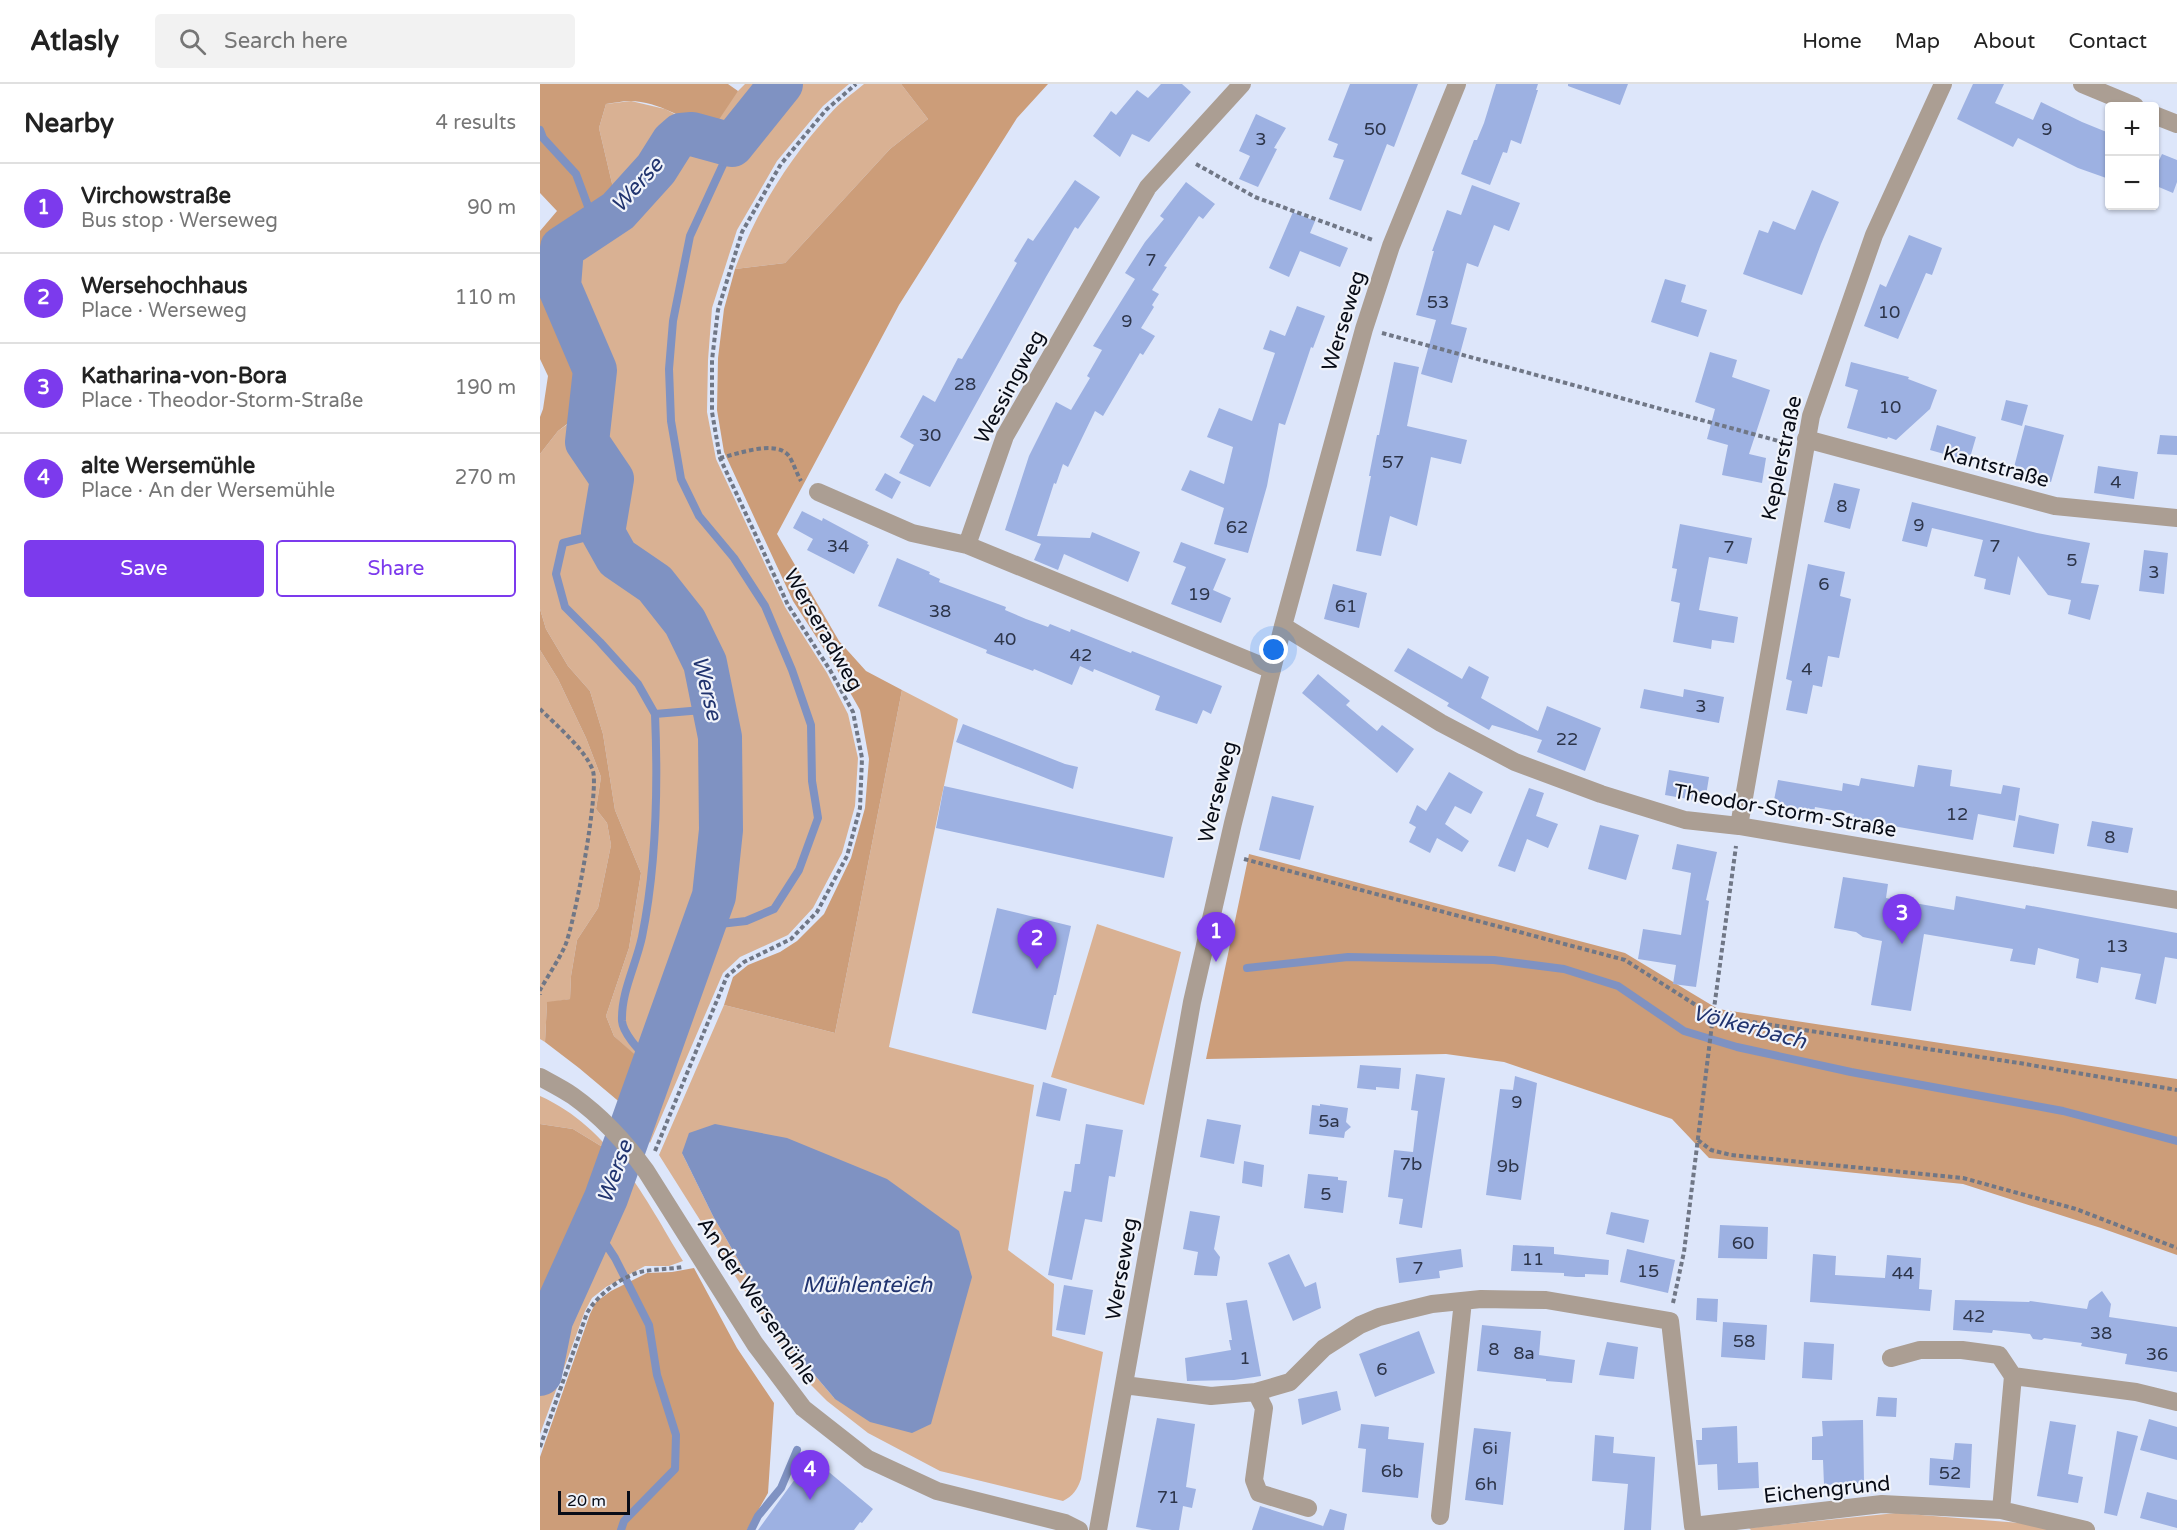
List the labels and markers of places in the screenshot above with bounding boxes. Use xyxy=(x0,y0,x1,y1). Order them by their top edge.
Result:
pin: 3 xyxy=(1882,894,1922,944)
pin: 1 xyxy=(1196,912,1236,962)
pin: 2 xyxy=(1018,920,1056,969)
pin: 4 xyxy=(790,1450,830,1500)

